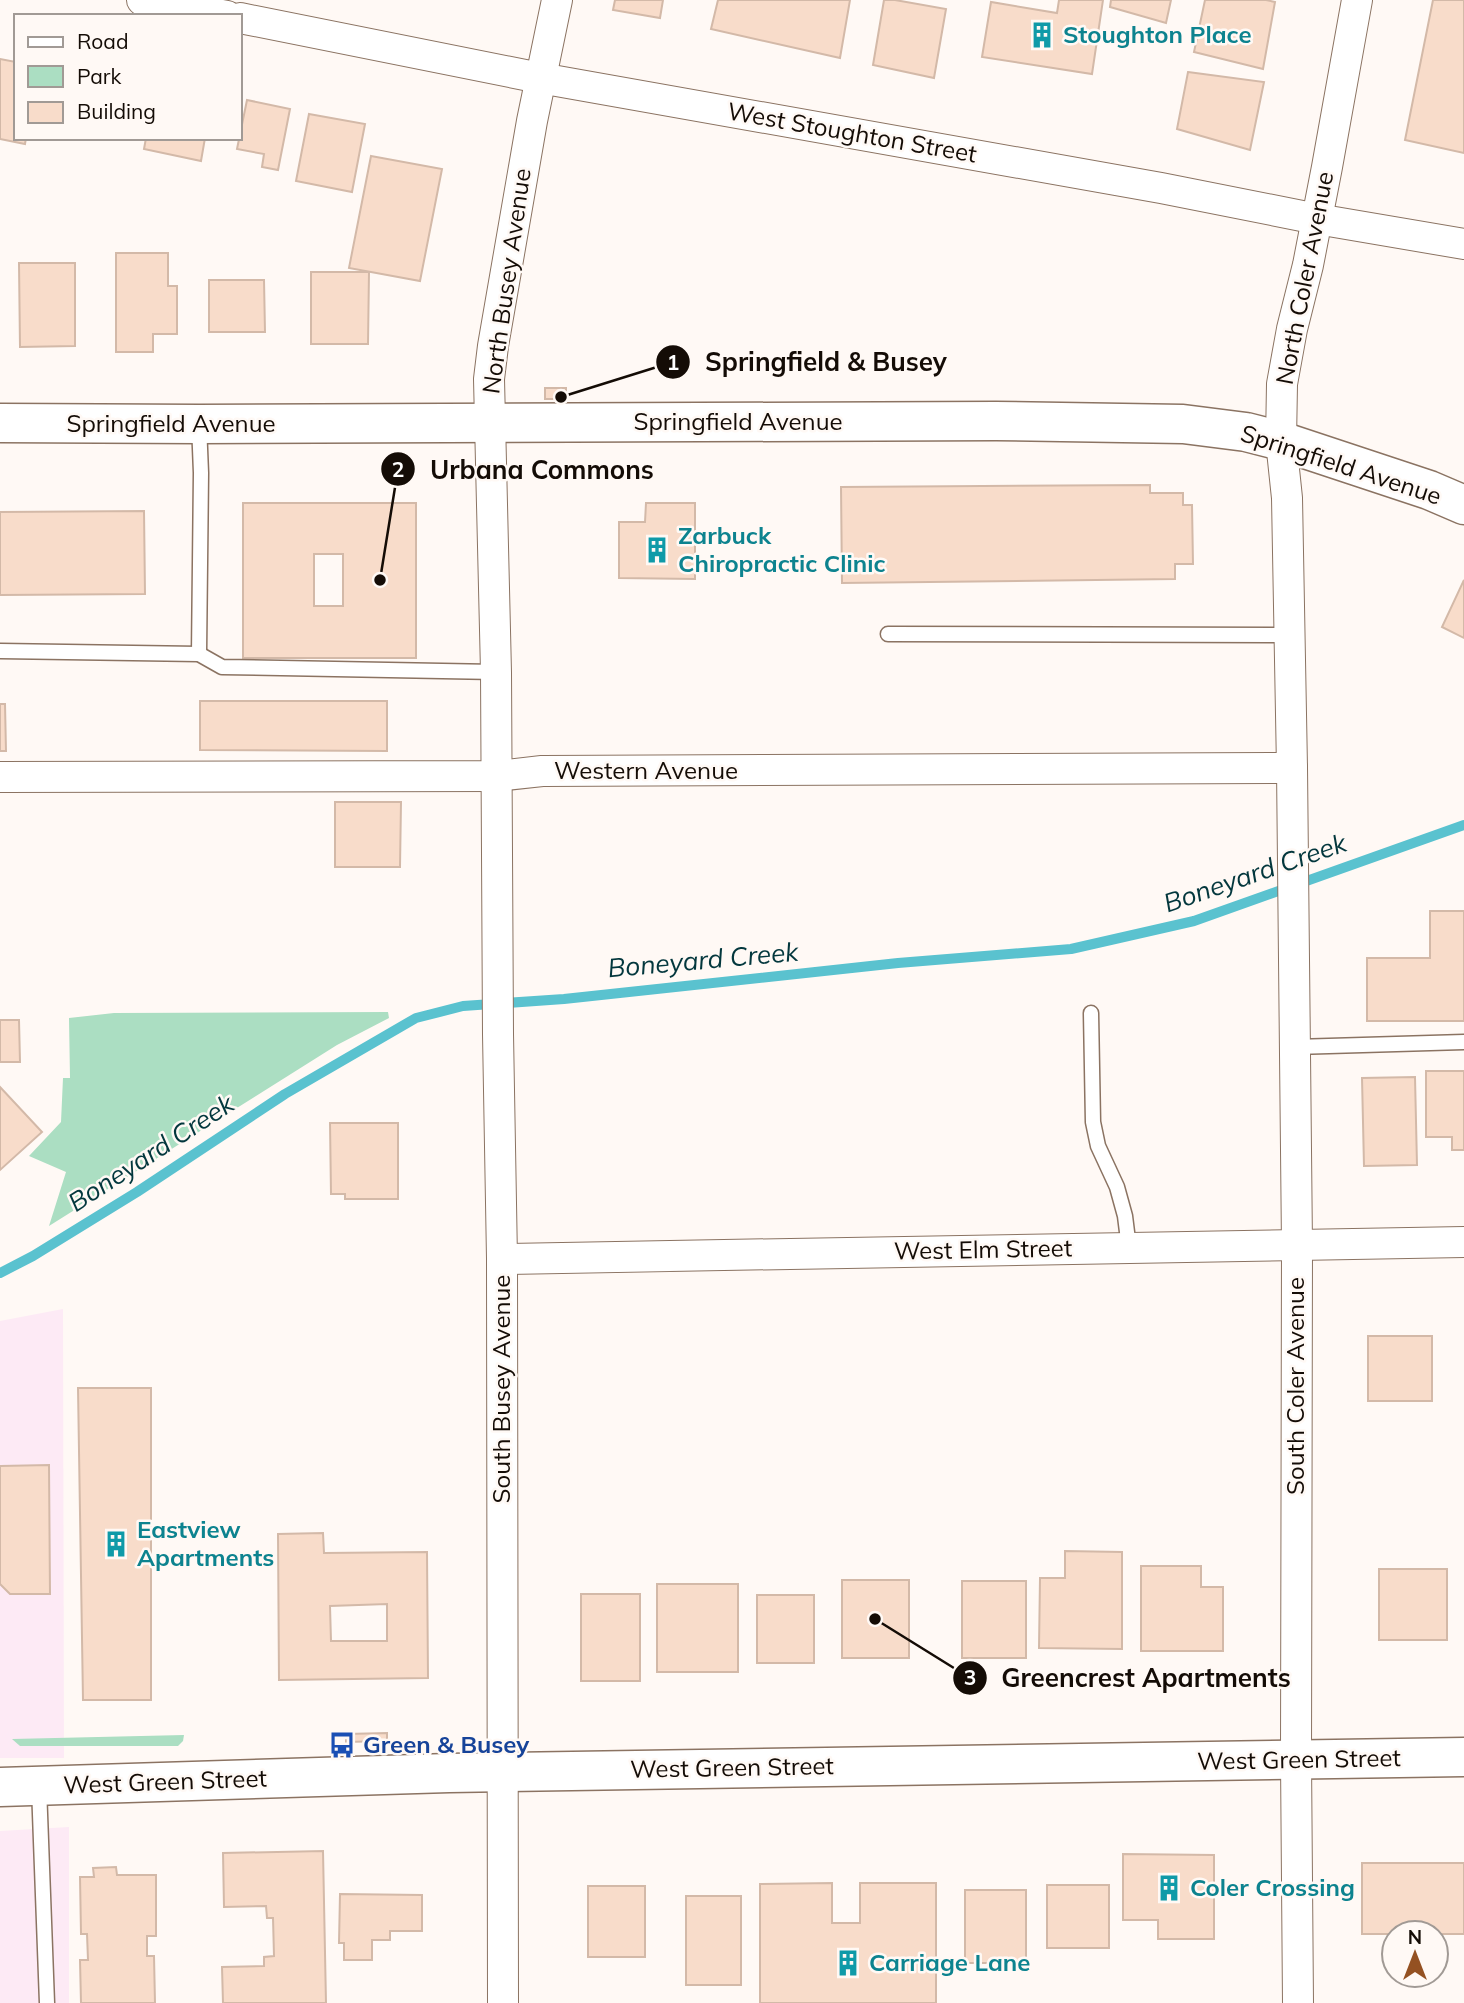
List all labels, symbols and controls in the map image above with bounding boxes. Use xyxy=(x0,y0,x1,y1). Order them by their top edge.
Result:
legend xyxy=(14,14,242,140)
place label: Stoughton Place xyxy=(1063,19,1252,49)
building icon: Stoughton Place xyxy=(1027,20,1057,50)
text: Road xyxy=(77,28,128,54)
text: Park xyxy=(77,63,121,89)
street label: West Stoughton Street xyxy=(725,95,979,169)
text: Building xyxy=(77,98,156,124)
street label: North Busey Avenue xyxy=(475,166,537,395)
street label: North Coler Avenue xyxy=(1269,169,1339,387)
callout: Springfield & Busey xyxy=(656,339,961,386)
text: Springfield & Busey xyxy=(705,345,948,378)
text: 1 xyxy=(667,349,679,375)
street label: Springfield Avenue xyxy=(633,406,843,436)
street label: Springfield Avenue xyxy=(66,408,276,438)
street label: Springfield Avenue xyxy=(1237,417,1445,511)
callout: Urbana Commons xyxy=(381,446,667,493)
text: Urbana Commons xyxy=(430,453,654,486)
text: 2 xyxy=(392,456,404,482)
place label: Zarbuck Chiropractic Clinic xyxy=(678,520,886,578)
building icon: Zarbuck Chiropractic Clinic xyxy=(642,535,672,565)
street label: Western Avenue xyxy=(554,755,738,785)
water label: Boneyard Creek xyxy=(1159,826,1351,919)
water label: Boneyard Creek xyxy=(606,935,800,984)
water label: Boneyard Creek xyxy=(62,1086,240,1219)
street label: West Elm Street xyxy=(894,1232,1072,1266)
street label: South Busey Avenue xyxy=(486,1275,516,1503)
street label: South Coler Avenue xyxy=(1280,1277,1310,1495)
place label: Eastview Apartments xyxy=(137,1514,274,1572)
building icon: Eastview Apartments xyxy=(101,1529,131,1559)
callout: Greencrest Apartments xyxy=(953,1654,1305,1701)
text: Greencrest Apartments xyxy=(1001,1661,1291,1694)
text: 3 xyxy=(964,1664,976,1690)
place label: Green & Busey xyxy=(363,1729,530,1759)
bus stop icon: Green & Busey xyxy=(327,1730,357,1760)
street label: West Green Street xyxy=(1197,1742,1401,1776)
street label: West Green Street xyxy=(630,1750,834,1784)
street label: West Green Street xyxy=(63,1762,267,1800)
place label: Coler Crossing xyxy=(1190,1872,1355,1902)
building icon: Coler Crossing xyxy=(1154,1873,1184,1903)
north arrow xyxy=(1380,1919,1450,1989)
text: N xyxy=(1408,1925,1422,1949)
place label: Carriage Lane xyxy=(869,1947,1031,1977)
building icon: Carriage Lane xyxy=(833,1948,863,1978)

